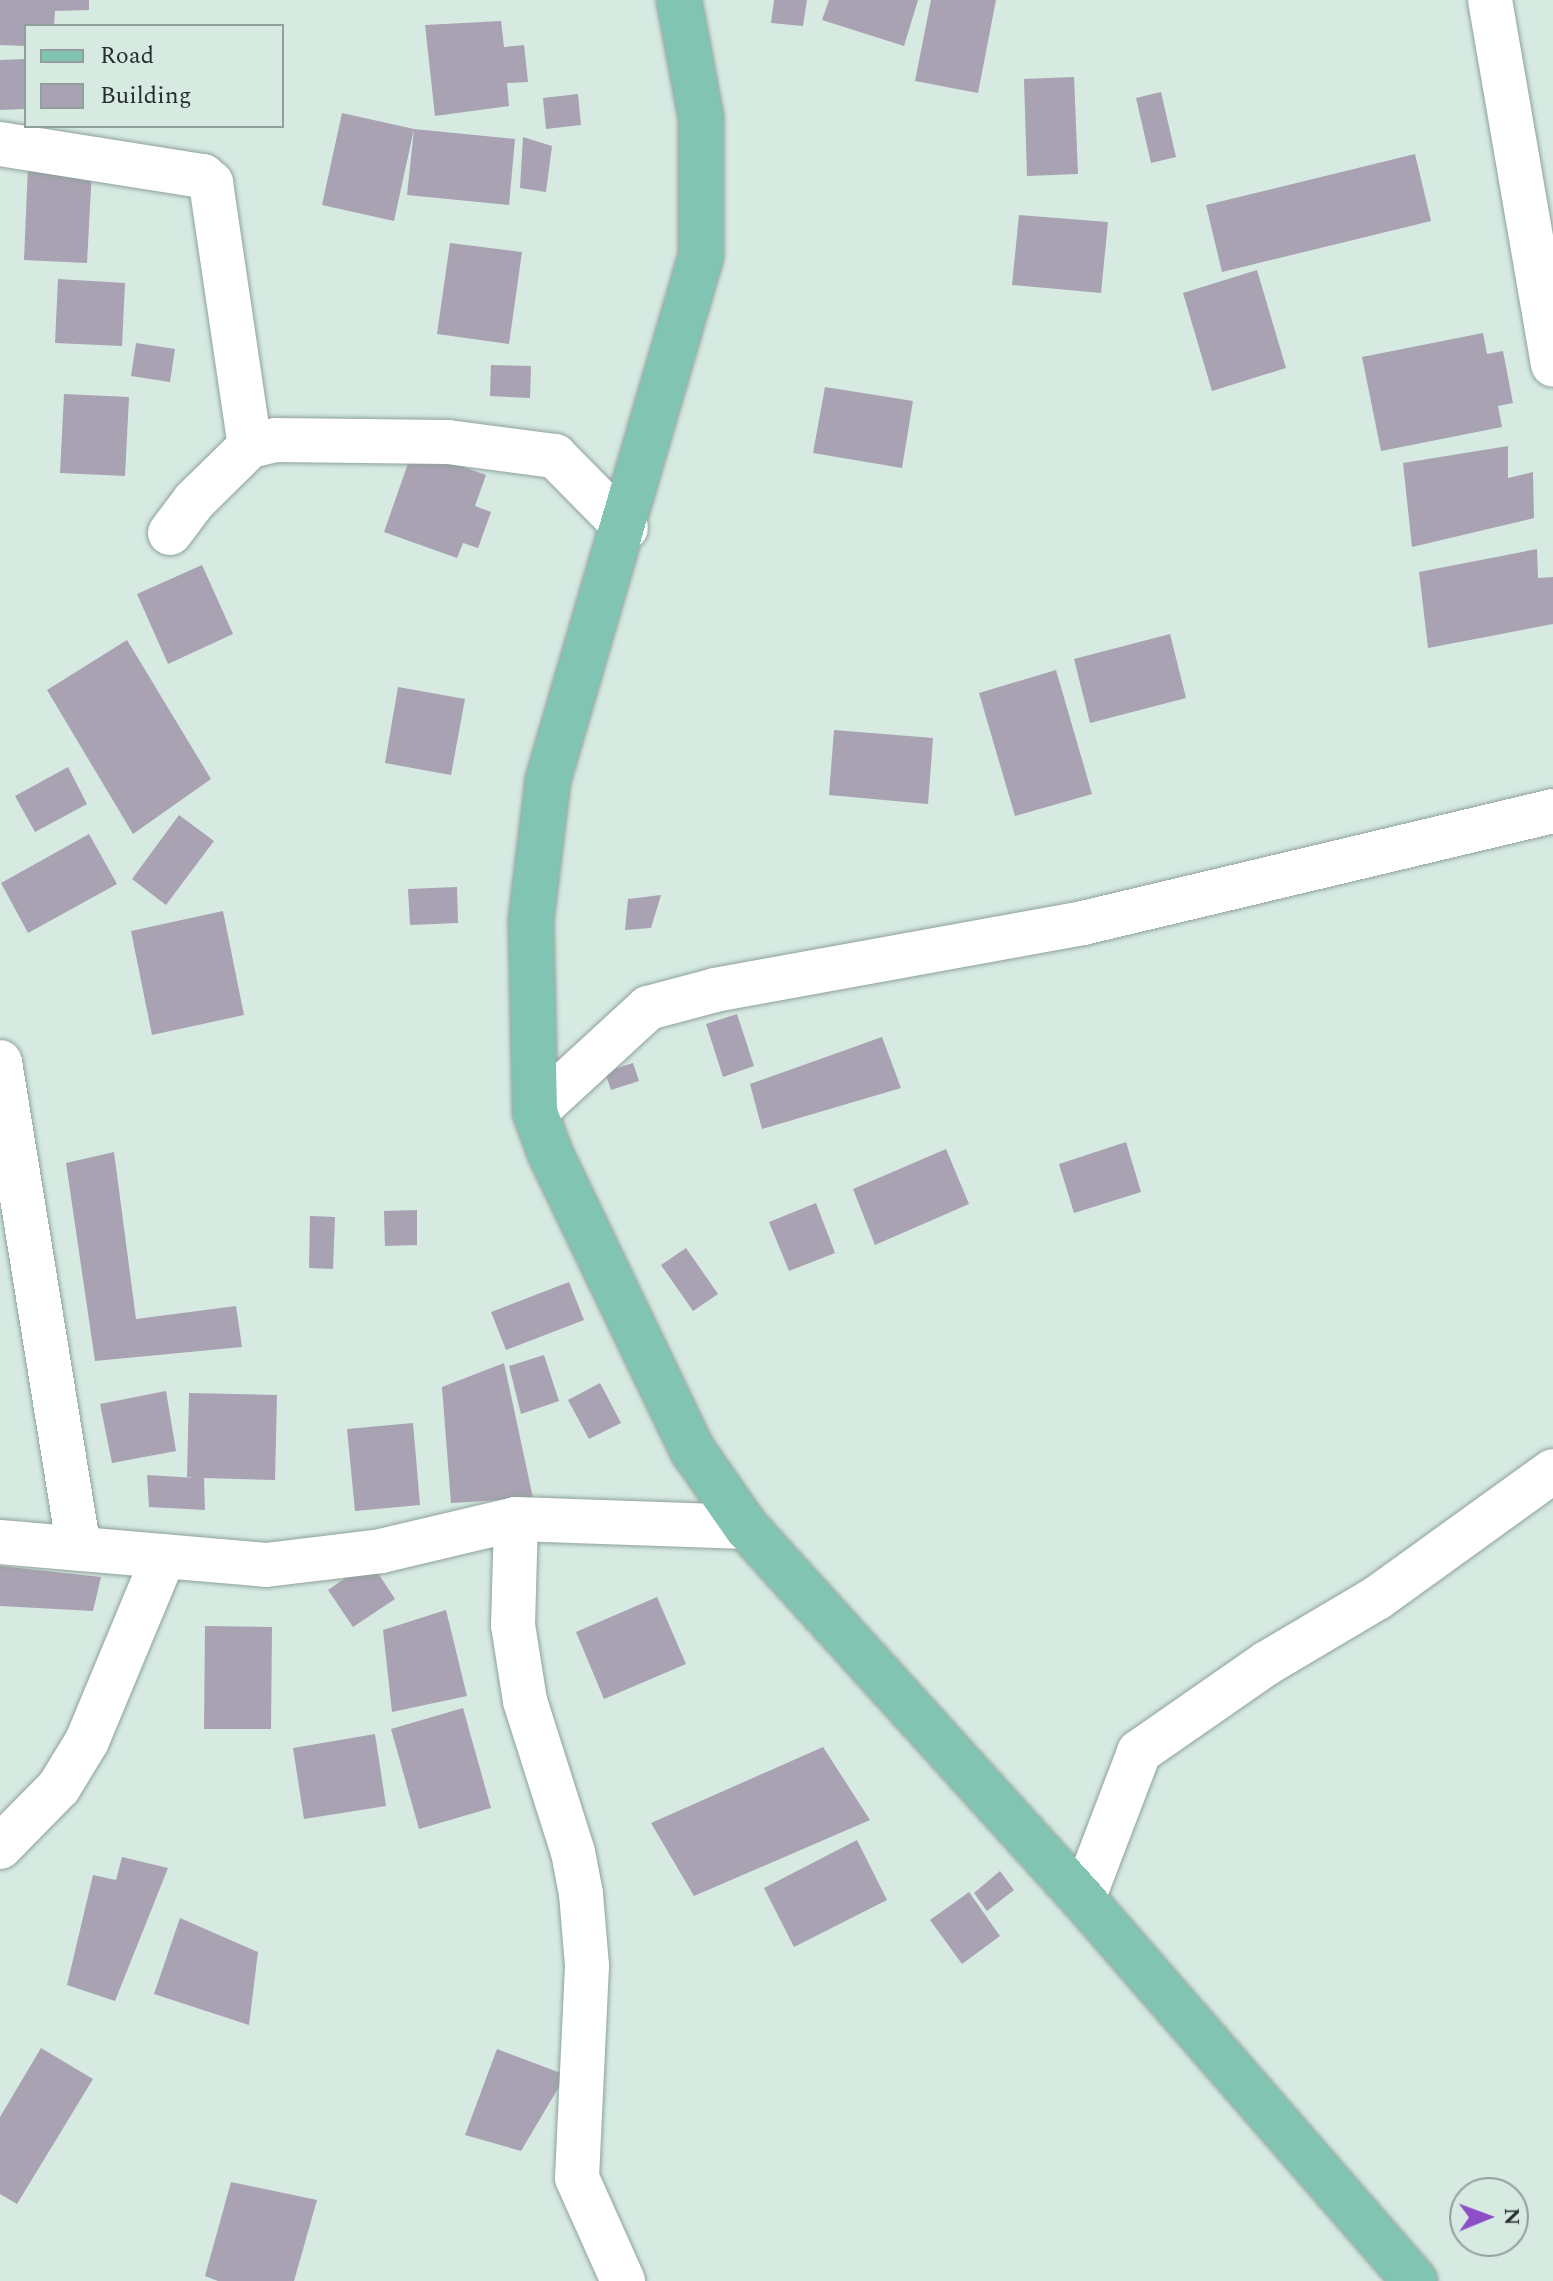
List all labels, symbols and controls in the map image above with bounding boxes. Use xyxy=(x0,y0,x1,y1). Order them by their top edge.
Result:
legend xyxy=(24,24,284,128)
text: Road xyxy=(100,38,154,74)
text: Building xyxy=(100,78,192,114)
north arrow xyxy=(1449,2177,1529,2257)
text: N xyxy=(1495,2207,1528,2226)

